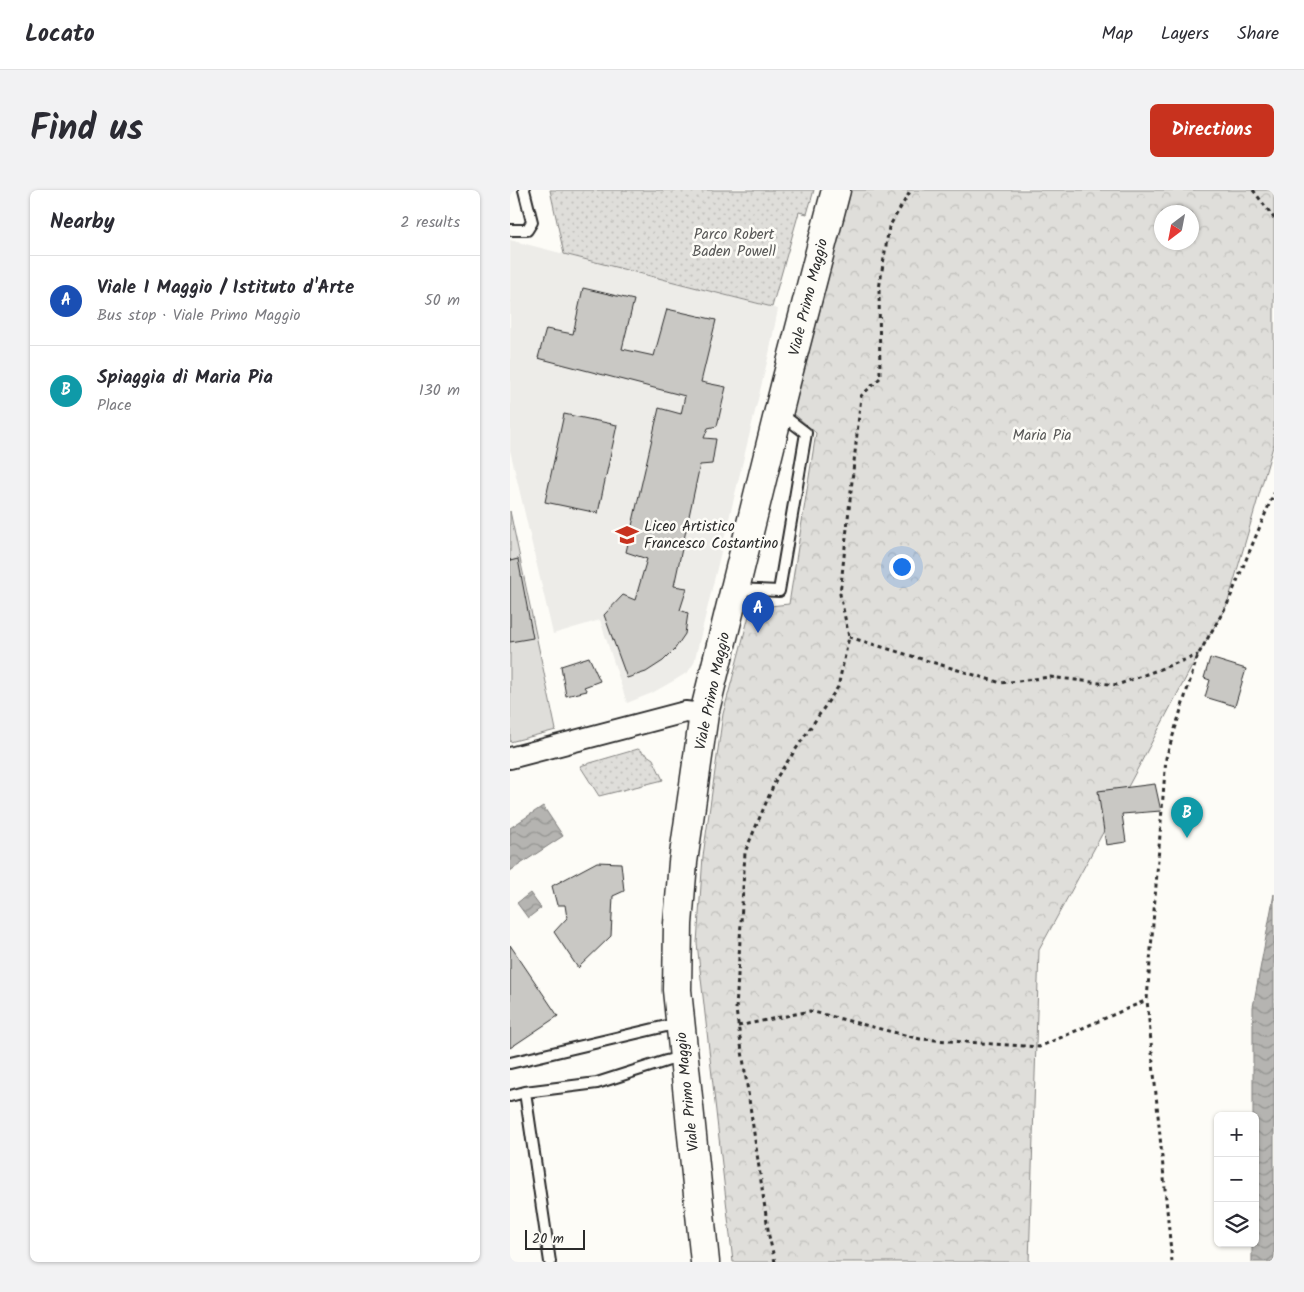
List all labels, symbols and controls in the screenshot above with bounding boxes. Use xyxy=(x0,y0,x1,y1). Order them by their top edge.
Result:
text: Locato xyxy=(25,15,95,54)
text: Map xyxy=(1102,20,1133,49)
text: Layers xyxy=(1161,20,1209,49)
text: Share xyxy=(1237,20,1279,49)
text: Find us xyxy=(30,102,143,158)
button: Directions xyxy=(1150,104,1274,157)
north arrow xyxy=(1154,205,1199,250)
text: Nearby xyxy=(50,206,115,239)
text: 2 results xyxy=(400,210,460,235)
park label: Parco Robert Baden Powell xyxy=(692,223,776,264)
street label: Viale Primo Maggio xyxy=(783,236,835,358)
text: Viale I Maggio / Istituto d'Arte xyxy=(97,273,354,303)
text: A xyxy=(61,288,71,313)
text: 50 m xyxy=(424,288,460,313)
text: Bus stop · Viale Primo Maggio xyxy=(97,303,301,328)
text: Spiaggia di Maria Pia xyxy=(97,363,273,393)
text: B xyxy=(61,378,71,403)
text: 130 m xyxy=(419,378,460,403)
text: Place xyxy=(97,393,131,418)
park label: Maria Pia xyxy=(1012,424,1072,448)
place label: Liceo Artistico Francesco Costantino xyxy=(644,515,779,556)
school or university icon: Liceo Artistico Francesco Costantino xyxy=(614,522,640,548)
your location xyxy=(889,554,915,580)
pin: A xyxy=(742,592,774,633)
street label: Viale Primo Maggio xyxy=(689,630,737,752)
pin: B xyxy=(1171,797,1203,838)
street label: Viale Primo Maggio xyxy=(670,1031,706,1153)
map controls xyxy=(1214,1112,1259,1247)
button: + xyxy=(1214,1112,1259,1157)
button: − xyxy=(1214,1157,1259,1202)
button: layers xyxy=(1214,1202,1259,1247)
scale bar xyxy=(525,1227,585,1250)
text: 20 m xyxy=(532,1228,564,1250)

